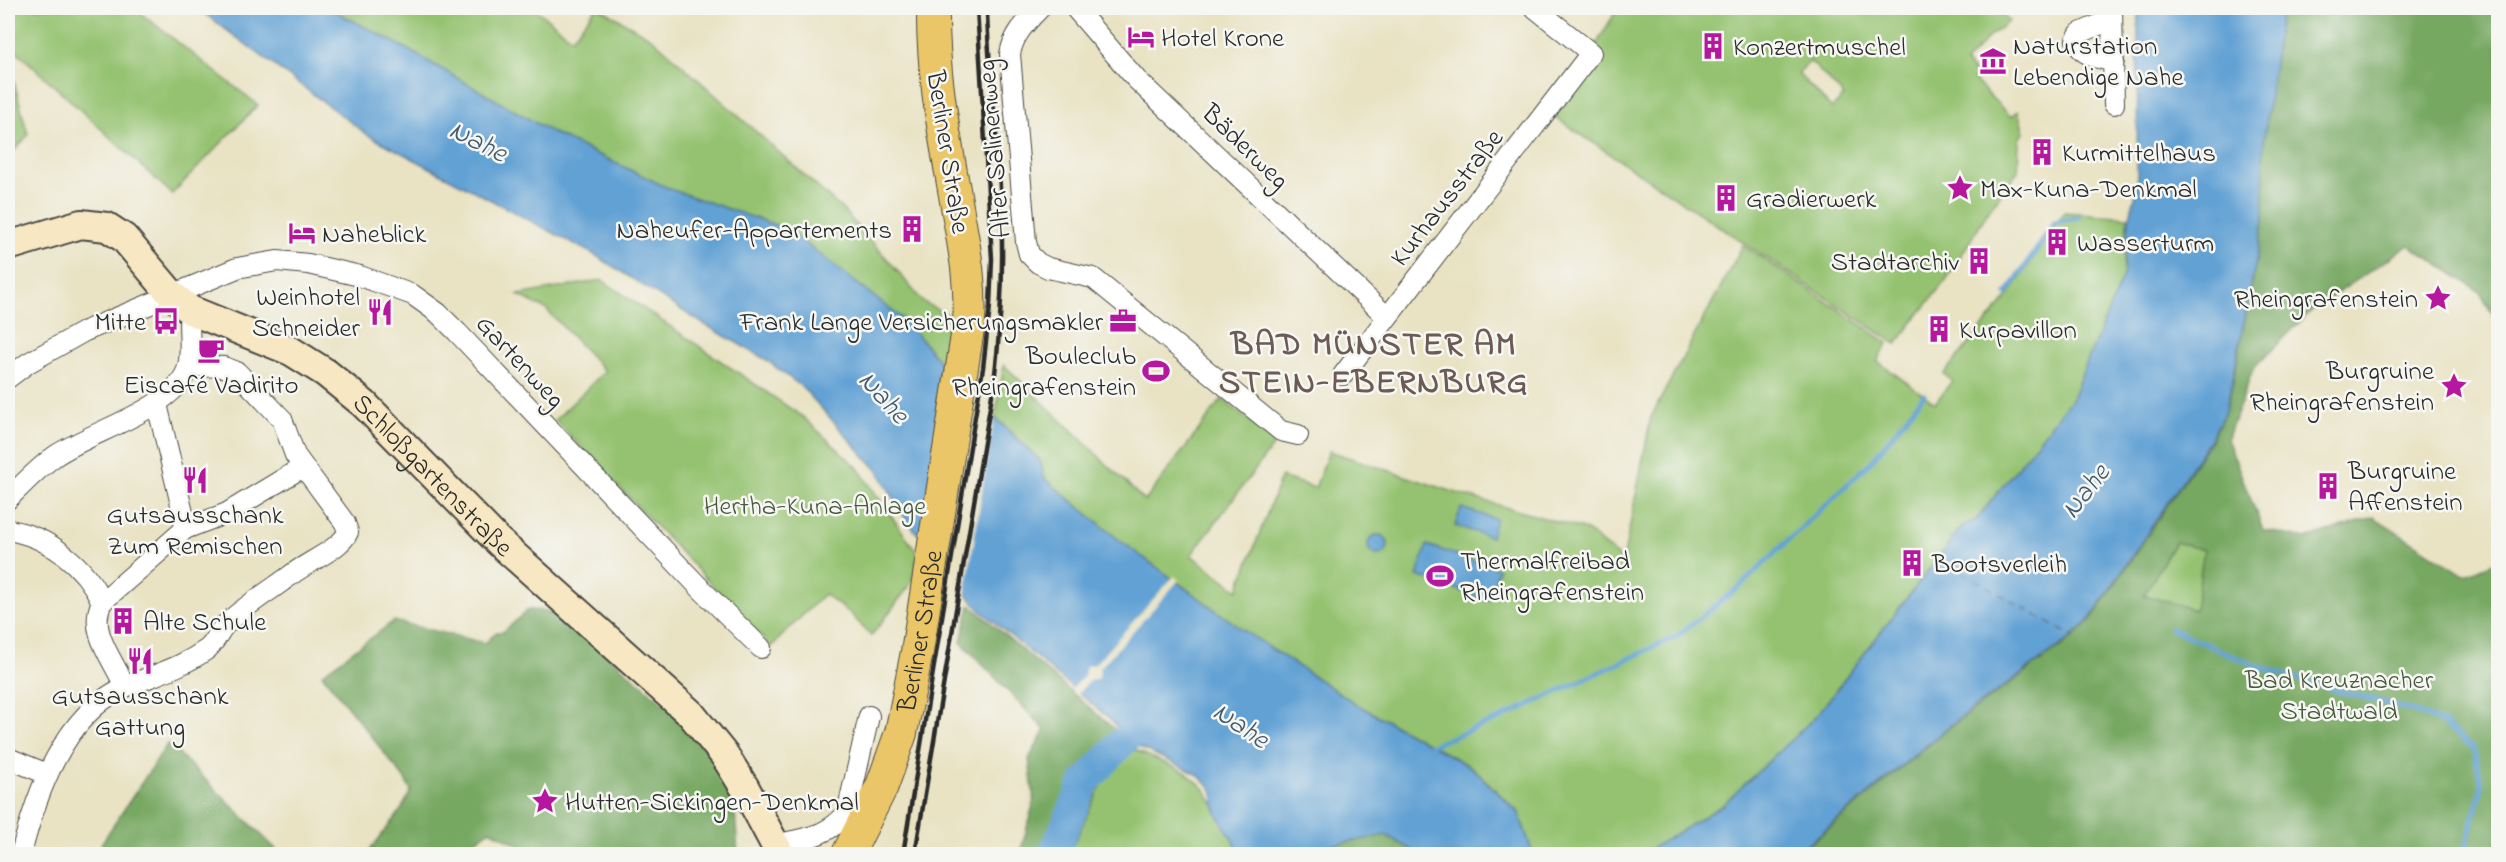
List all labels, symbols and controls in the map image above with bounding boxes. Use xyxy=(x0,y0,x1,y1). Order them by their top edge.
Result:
place label: Hotel Krone xyxy=(1161,20,1285,59)
hotel icon: Hotel Krone xyxy=(1126,22,1156,52)
place label: Naturstation Lebendige Nahe xyxy=(2013,28,2184,98)
place label: Konzertmuschel xyxy=(1733,29,1906,68)
building icon: Konzertmuschel xyxy=(1698,31,1728,61)
museum icon: Naturstation Lebendige Nahe xyxy=(1978,46,2008,76)
street label: Alter Salinenweg xyxy=(968,58,1023,240)
street label: Berliner Straße xyxy=(914,67,979,237)
street label: Bäderweg xyxy=(1191,95,1297,200)
water label: Nahe xyxy=(441,111,515,176)
street label: Kurhausstraße xyxy=(1382,121,1515,276)
place label: Kurmittelhaus xyxy=(2062,135,2216,174)
building icon: Kurmittelhaus xyxy=(2027,137,2057,167)
place label: Max-Kuna-Denkmal xyxy=(1980,171,2197,210)
place icon: Max-Kuna-Denkmal xyxy=(1945,173,1975,203)
place label: Gradierwerk xyxy=(1746,181,1877,220)
building icon: Gradierwerk xyxy=(1711,183,1741,213)
place label: Naheufer-Appartements xyxy=(616,212,892,251)
building icon: Naheufer-Appartements xyxy=(897,214,927,244)
place label: Naheblick xyxy=(322,216,427,255)
hotel icon: Naheblick xyxy=(287,218,317,248)
place label: Wasserturm xyxy=(2077,225,2214,264)
building icon: Wasserturm xyxy=(2042,227,2072,257)
place label: Stadtarchiv xyxy=(1831,244,1960,283)
building icon: Stadtarchiv xyxy=(1964,246,1994,276)
place label: Weinhotel Schneider xyxy=(252,279,361,349)
place label: Rheingrafenstein xyxy=(2234,281,2418,320)
place icon: Rheingrafenstein xyxy=(2423,283,2453,313)
restaurant icon: Weinhotel Schneider xyxy=(365,297,395,327)
place label: Mitte xyxy=(95,304,147,343)
place label: Frank Lange Versicherungsmakler xyxy=(739,304,1104,343)
bus stop icon: Mitte xyxy=(151,306,181,336)
office icon: Frank Lange Versicherungsmakler xyxy=(1108,306,1138,336)
street label: Gartenweg xyxy=(465,307,573,419)
place label: Kurpavillon xyxy=(1959,312,2077,351)
building icon: Kurpavillon xyxy=(1924,314,1954,344)
district label: BAD MÜNSTER AM STEIN-EBERNBURG xyxy=(1219,322,1529,408)
cafe icon: Eiscafé Vadirito xyxy=(196,335,226,365)
place label: Bouleclub Rheingrafenstein xyxy=(952,338,1136,408)
place label: Burgruine Rheingrafenstein xyxy=(2250,353,2435,423)
sports icon: Bouleclub Rheingrafenstein xyxy=(1141,356,1171,386)
water label: Nahe xyxy=(847,362,919,435)
place label: Eiscafé Vadirito xyxy=(124,367,298,406)
place icon: Burgruine Rheingrafenstein xyxy=(2439,371,2469,401)
street label: Schloßgartenstraße xyxy=(343,385,521,568)
place label: Burgruine Affenstein xyxy=(2347,453,2463,523)
water label: Nahe xyxy=(2052,455,2122,528)
restaurant icon: Gutsausschank Zum Remischen xyxy=(180,465,210,495)
building icon: Burgruine Affenstein xyxy=(2313,471,2343,501)
park label: Hertha-Kuna-Anlage xyxy=(704,488,927,527)
place label: Gutsausschank Zum Remischen xyxy=(106,497,284,567)
place label: Thermalfreibad Rheingrafenstein xyxy=(1460,543,1644,613)
place label: Bootsverleih xyxy=(1931,546,2067,585)
street label: Berliner Straße xyxy=(888,547,955,717)
building icon: Bootsverleih xyxy=(1897,548,1927,578)
sports icon: Thermalfreibad Rheingrafenstein xyxy=(1425,561,1455,591)
place label: Alte Schule xyxy=(143,604,267,643)
building icon: Alte Schule xyxy=(108,606,138,636)
restaurant icon: Gutsausschank Gattung xyxy=(125,646,155,676)
park label: Bad Kreuznacher Stadtwald xyxy=(2244,662,2434,732)
place label: Gutsausschank Gattung xyxy=(51,678,229,748)
water label: Nahe xyxy=(1204,693,1278,761)
place label: Hutten-Sickingen-Denkmal xyxy=(565,784,859,823)
place icon: Hutten-Sickingen-Denkmal xyxy=(530,786,560,816)

